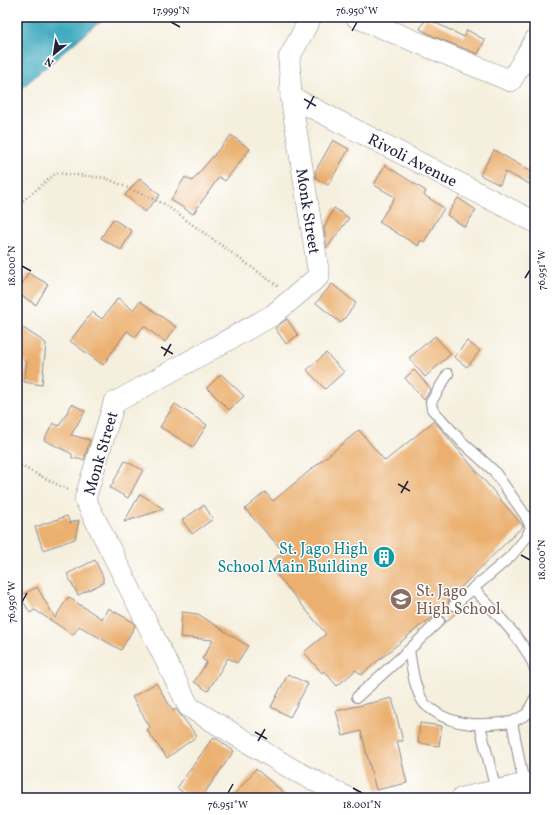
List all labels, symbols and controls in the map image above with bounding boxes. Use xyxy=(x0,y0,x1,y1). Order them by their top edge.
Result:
text: 17.999°N xyxy=(153,4,190,18)
text: 76.950°W xyxy=(336,4,378,18)
north arrow xyxy=(34,34,74,74)
text: N xyxy=(43,53,57,70)
street label: Rivoli Avenue xyxy=(364,129,460,193)
street label: Monk Street xyxy=(289,167,324,256)
text: 18.000°N xyxy=(5,245,19,286)
text: 76.951°W xyxy=(535,250,549,290)
street label: Monk Street xyxy=(79,409,125,498)
place label: St. Jago High School Main Building xyxy=(217,539,368,579)
text: 18.000°N xyxy=(535,539,549,580)
building icon: St. Jago High School Main Building xyxy=(371,544,397,570)
text: 76.950°W xyxy=(5,581,19,623)
place label: St. Jago High School xyxy=(416,581,501,621)
school or university icon: St. Jago High School xyxy=(388,586,414,612)
text: 76.951°W xyxy=(208,798,248,812)
text: 18.001°N xyxy=(343,798,382,812)

